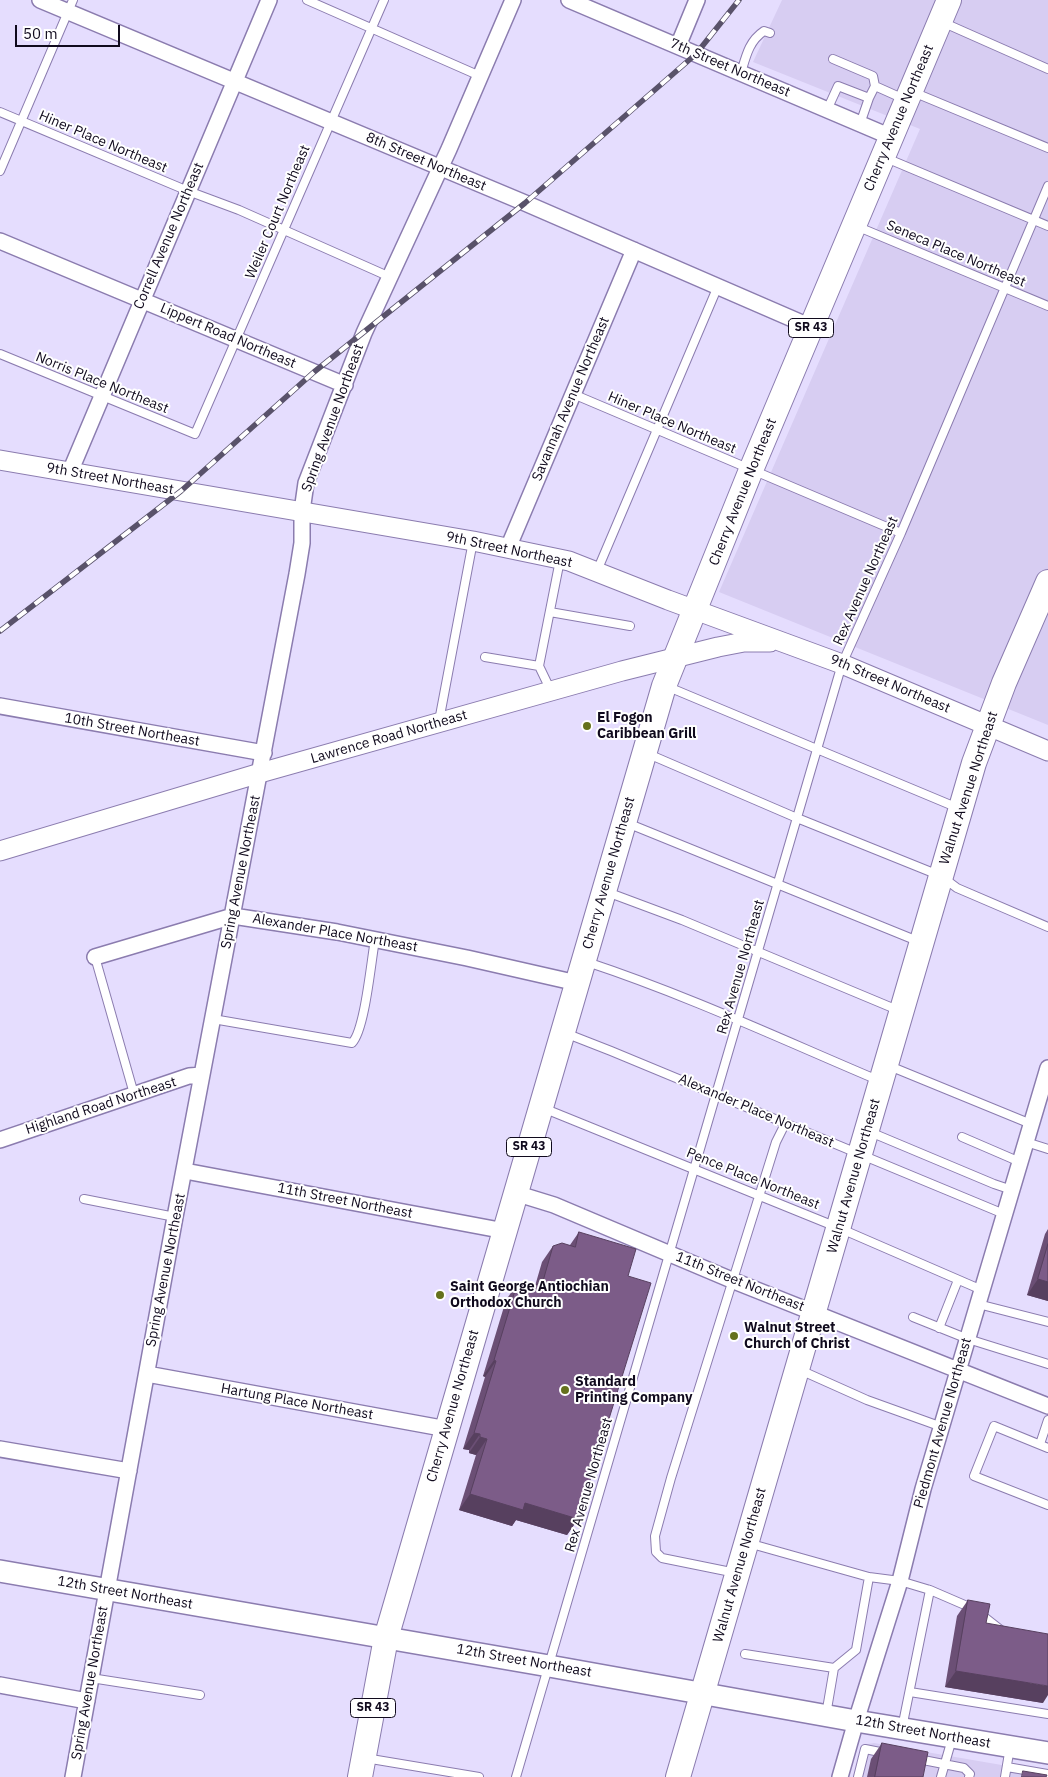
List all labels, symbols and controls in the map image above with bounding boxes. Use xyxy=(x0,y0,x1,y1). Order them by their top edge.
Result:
scale bar xyxy=(18,15,122,47)
text: 50 m xyxy=(23,24,58,43)
street label: 7th Street Northeast xyxy=(667,35,793,101)
street label: Cherry Avenue Northeast xyxy=(860,42,938,194)
street label: Hiner Place Northeast xyxy=(36,107,170,177)
street label: 8th Street Northeast xyxy=(363,129,489,195)
street label: Weiler Court Northeast xyxy=(242,142,314,282)
street label: Correll Avenue Northeast xyxy=(130,160,208,312)
street label: Seneca Place Northeast xyxy=(884,217,1028,291)
street label: Lippert Road Northeast xyxy=(158,300,298,372)
street label: Savannah Avenue Northeast xyxy=(529,314,613,484)
road number: SR 43 xyxy=(788,318,834,338)
street label: Spring Avenue Northeast xyxy=(298,342,368,494)
street label: Norris Place Northeast xyxy=(33,349,171,417)
street label: Hiner Place Northeast xyxy=(605,388,739,458)
street label: Cherry Avenue Northeast xyxy=(706,416,780,568)
street label: 9th Street Northeast xyxy=(45,460,175,498)
street label: Rex Avenue Northeast xyxy=(830,514,902,648)
street label: 9th Street Northeast xyxy=(444,528,574,572)
street label: 9th Street Northeast xyxy=(827,651,953,717)
street label: Lawrence Road Northeast xyxy=(309,707,469,767)
street label: Walnut Avenue Northeast xyxy=(936,709,1002,867)
street label: 10th Street Northeast xyxy=(63,710,201,750)
place label: El Fogon Caribbean Grill xyxy=(597,710,696,742)
marker: El Fogon Caribbean Grill xyxy=(581,720,593,732)
street label: Spring Avenue Northeast xyxy=(218,794,264,950)
street label: Cherry Avenue Northeast xyxy=(579,795,639,951)
street label: Rex Avenue Northeast xyxy=(714,898,768,1036)
street label: Alexander Place Northeast xyxy=(251,910,419,956)
street label: Alexander Place Northeast xyxy=(676,1071,836,1151)
street label: Highland Road Northeast xyxy=(24,1074,178,1138)
street label: Walnut Avenue Northeast xyxy=(824,1097,884,1255)
road number: SR 43 xyxy=(506,1138,552,1156)
street label: Pence Place Northeast xyxy=(684,1145,822,1213)
street label: 11th Street Northeast xyxy=(276,1180,414,1222)
street label: Spring Avenue Northeast xyxy=(143,1192,189,1348)
street label: 11th Street Northeast xyxy=(673,1249,807,1315)
place label: Saint George Antiochian Orthodox Church xyxy=(450,1279,609,1311)
marker: Saint George Antiochian Orthodox Church xyxy=(434,1289,446,1301)
place label: Walnut Street Church of Christ xyxy=(744,1320,850,1352)
street label: Cherry Avenue Northeast xyxy=(423,1328,483,1484)
marker: Walnut Street Church of Christ xyxy=(728,1330,740,1342)
street label: Piedmont Avenue Northeast xyxy=(911,1336,975,1510)
place label: Standard Printing Company xyxy=(575,1374,693,1406)
street label: Hartung Place Northeast xyxy=(220,1380,374,1424)
marker: Standard Printing Company xyxy=(559,1384,571,1396)
street label: Rex Avenue Northeast xyxy=(562,1416,616,1554)
street label: Walnut Avenue Northeast xyxy=(710,1486,770,1644)
street label: 12th Street Northeast xyxy=(56,1573,194,1613)
street label: Spring Avenue Northeast xyxy=(68,1605,112,1761)
street label: 12th Street Northeast xyxy=(455,1641,593,1681)
road number: SR 43 xyxy=(350,1699,396,1718)
street label: 12th Street Northeast xyxy=(854,1712,992,1752)

